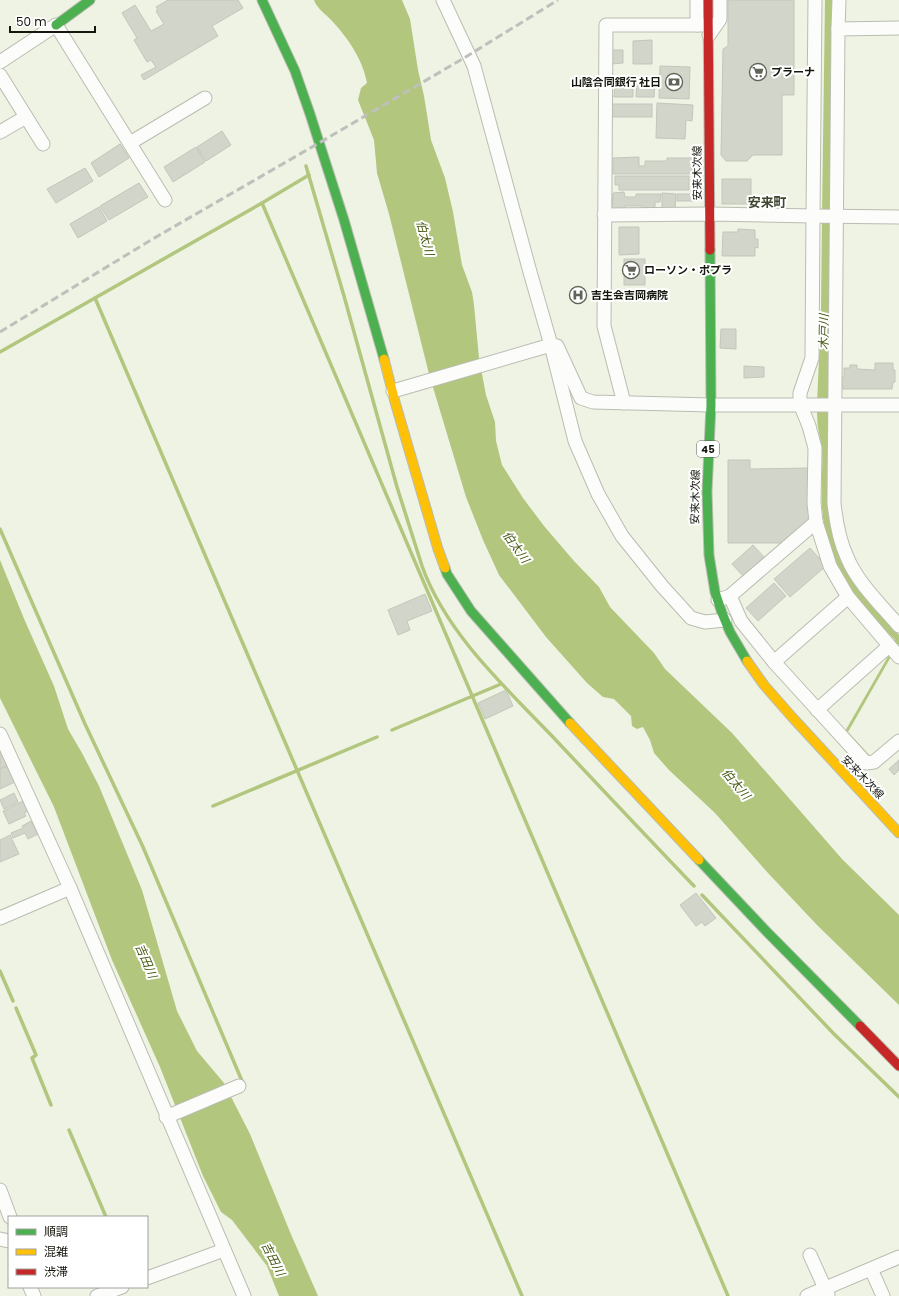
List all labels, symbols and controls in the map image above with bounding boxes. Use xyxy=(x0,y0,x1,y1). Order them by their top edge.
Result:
scale bar xyxy=(10,8,95,34)
text: 50 m xyxy=(16,13,47,30)
supermarket icon: プラーナ xyxy=(748,62,768,82)
place label: プラーナ xyxy=(771,64,815,80)
bank icon: 山陰合同銀行 社日 xyxy=(664,72,684,92)
place label: 山陰合同銀行 社日 xyxy=(571,74,661,90)
street label: 安来木次線 xyxy=(689,146,705,201)
district label: 安来町 xyxy=(747,193,787,212)
water label: 伯太川 xyxy=(413,218,439,259)
supermarket icon: ローソン・ポプラ xyxy=(621,260,641,280)
place label: ローソン・ポプラ xyxy=(644,262,732,278)
hospital icon: 吉生会吉岡病院 xyxy=(568,285,588,305)
place label: 吉生会吉岡病院 xyxy=(591,287,668,303)
water label: 木戸川 xyxy=(815,312,832,350)
road number: 45 xyxy=(697,441,719,457)
street label: 安来木次線 xyxy=(687,469,703,525)
water label: 伯太川 xyxy=(499,527,535,568)
street label: 安来木次線 xyxy=(838,752,888,802)
water label: 伯太川 xyxy=(718,764,756,804)
water label: 吉田川 xyxy=(132,941,162,983)
legend xyxy=(8,1216,148,1288)
text: 順調 xyxy=(44,1223,68,1240)
water label: 吉田川 xyxy=(258,1239,290,1280)
text: 混雑 xyxy=(44,1243,68,1260)
text: 渋滞 xyxy=(44,1263,68,1280)

